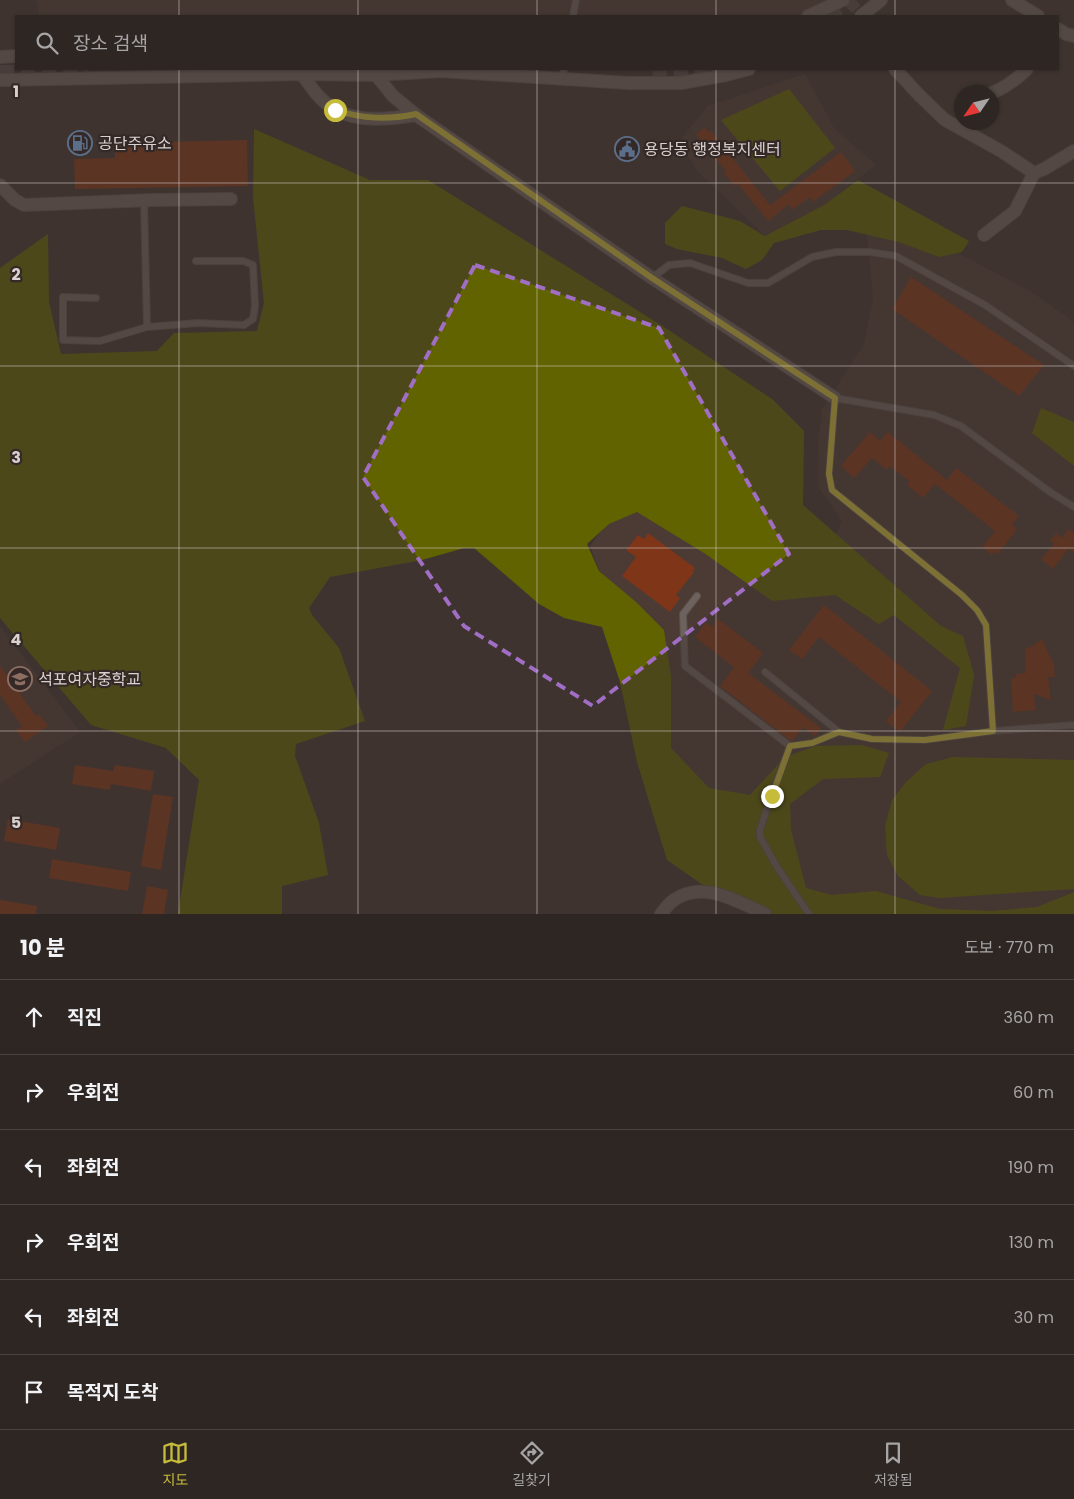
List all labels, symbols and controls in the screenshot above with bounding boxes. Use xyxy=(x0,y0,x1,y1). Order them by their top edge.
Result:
search box xyxy=(15,15,1059,70)
icon: search xyxy=(33,29,61,57)
text: 장소 검색 xyxy=(73,30,148,57)
text: 1 xyxy=(13,80,19,103)
north arrow xyxy=(954,85,999,130)
route start xyxy=(324,99,347,122)
fuel station icon: 공단주유소 xyxy=(67,130,93,156)
place label: 공단주유소 xyxy=(98,132,172,155)
public building icon: 용당동 행정복지센터 xyxy=(614,136,640,162)
place label: 용당동 행정복지센터 xyxy=(644,138,781,161)
text: 2 xyxy=(11,263,21,286)
text: 3 xyxy=(11,446,21,469)
text: 4 xyxy=(11,628,22,651)
school or university icon: 석포여자중학교 xyxy=(7,666,33,692)
place label: 석포여자중학교 xyxy=(38,668,141,691)
route end xyxy=(761,785,784,808)
text: 5 xyxy=(11,811,21,834)
text: 10 분 xyxy=(20,933,65,962)
text: 도보 · 770 m xyxy=(964,936,1054,959)
icon: ahead xyxy=(20,1003,48,1031)
text: 직진 xyxy=(67,1004,102,1031)
text: 360 m xyxy=(1004,1006,1054,1029)
icon: right xyxy=(20,1078,48,1106)
text: 우회전 xyxy=(67,1079,119,1106)
text: 60 m xyxy=(1013,1081,1054,1104)
icon: left xyxy=(20,1153,48,1181)
text: 좌회전 xyxy=(67,1154,119,1181)
text: 190 m xyxy=(1008,1156,1054,1179)
icon: right xyxy=(20,1228,48,1256)
text: 우회전 xyxy=(67,1229,119,1256)
text: 130 m xyxy=(1009,1231,1054,1254)
icon: left xyxy=(20,1303,48,1331)
text: 좌회전 xyxy=(67,1304,119,1331)
text: 30 m xyxy=(1014,1306,1054,1329)
icon: arrive xyxy=(20,1378,48,1406)
text: 목적지 도착 xyxy=(67,1379,158,1406)
tab: 지도 xyxy=(161,1439,189,1491)
tab: 길찾기 xyxy=(512,1439,551,1491)
tab: 저장됨 xyxy=(874,1439,913,1491)

